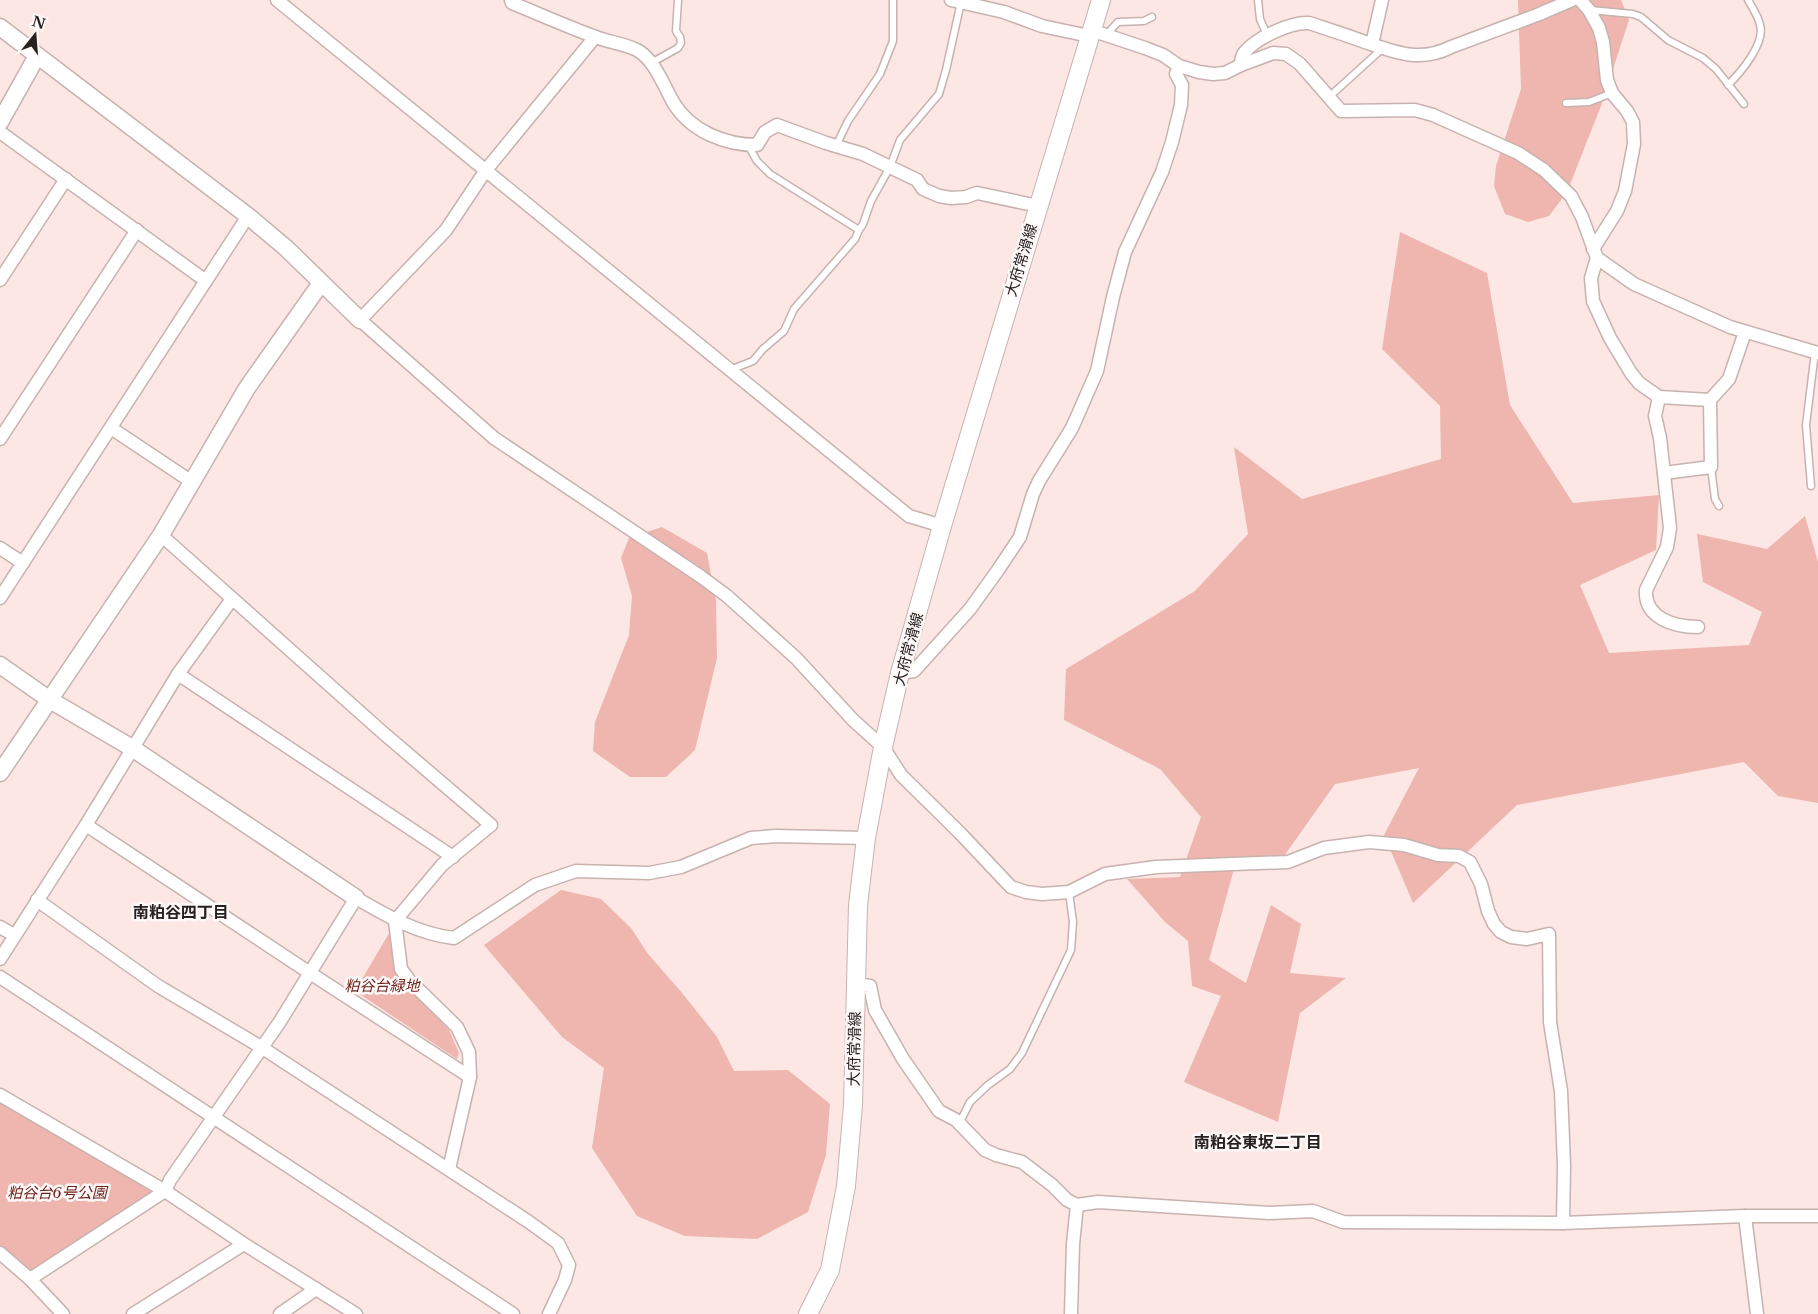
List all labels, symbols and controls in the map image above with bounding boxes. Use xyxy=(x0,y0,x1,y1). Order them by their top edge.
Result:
north arrow xyxy=(10,10,60,60)
text: N xyxy=(30,12,48,33)
street label: 大府常滑線 xyxy=(1001,221,1041,299)
street label: 大府常滑線 xyxy=(889,610,927,688)
district label: 南粕谷四丁目 xyxy=(133,902,229,922)
park label: 粕谷台緑地 xyxy=(344,976,421,995)
street label: 大府常滑線 xyxy=(844,1011,864,1087)
district label: 南粕谷東坂二丁目 xyxy=(1194,1132,1322,1152)
park label: 粕谷台6号公園 xyxy=(7,1183,109,1202)

